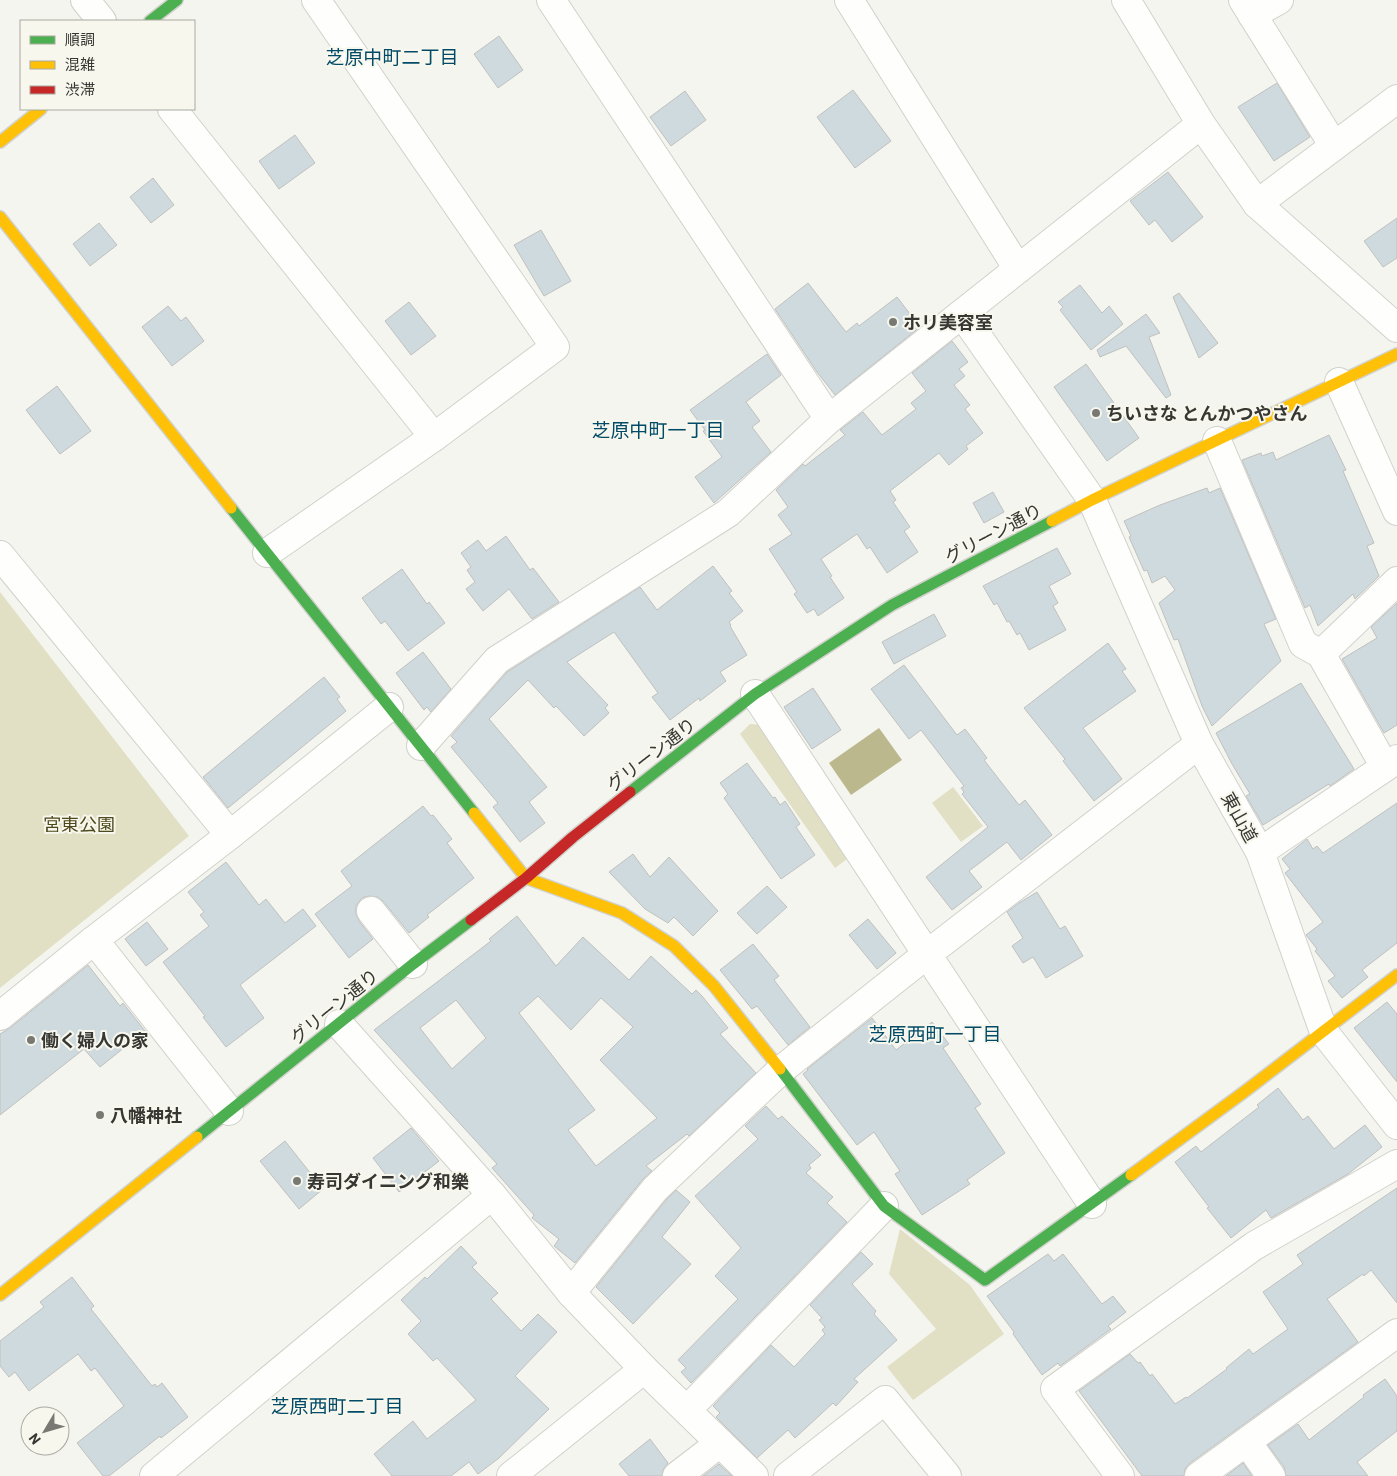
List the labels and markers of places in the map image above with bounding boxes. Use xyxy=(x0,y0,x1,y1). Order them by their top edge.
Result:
place label: ホリ美容室 xyxy=(903,311,993,333)
marker: ホリ美容室 xyxy=(887,316,899,328)
place label: ちいさな とんかつやさん xyxy=(1106,402,1308,424)
marker: ちいさな とんかつやさん xyxy=(1090,407,1102,419)
place label: 働く婦人の家 xyxy=(41,1029,149,1051)
marker: 働く婦人の家 xyxy=(25,1034,37,1046)
place label: 八幡神社 xyxy=(110,1104,182,1126)
marker: 八幡神社 xyxy=(94,1109,106,1121)
place label: 寿司ダイニング和樂 xyxy=(307,1170,469,1192)
marker: 寿司ダイニング和樂 xyxy=(291,1175,303,1187)

